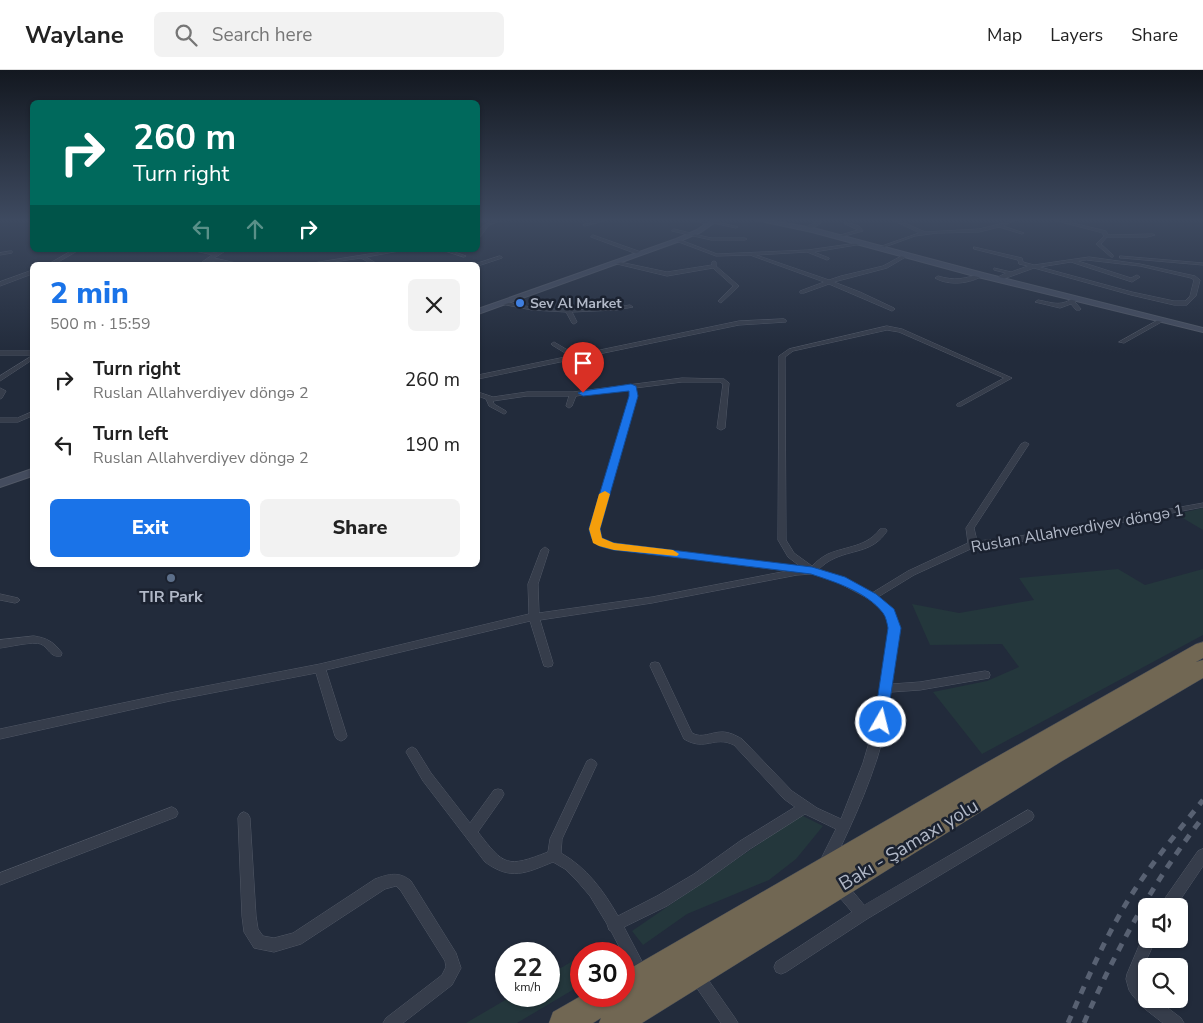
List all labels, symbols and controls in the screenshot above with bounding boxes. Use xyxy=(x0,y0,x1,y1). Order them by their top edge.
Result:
search box xyxy=(154,12,504,57)
text: Waylane xyxy=(25,19,124,51)
icon: search xyxy=(172,21,200,49)
text: Search here xyxy=(212,22,312,48)
text: Map xyxy=(987,23,1022,47)
text: Layers xyxy=(1050,23,1103,47)
text: Share xyxy=(1131,23,1178,47)
text: 260 m xyxy=(133,114,236,161)
icon: right xyxy=(50,120,115,185)
text: Turn right xyxy=(133,159,229,189)
icon: left xyxy=(188,215,216,243)
icon: ahead xyxy=(241,215,269,243)
icon: right xyxy=(294,215,322,243)
text: 2 min xyxy=(50,273,129,314)
button: close xyxy=(408,279,460,331)
place label: Sev Al Market xyxy=(530,294,622,313)
marker: Sev Al Market xyxy=(514,297,526,309)
text: 500 m · 15:59 xyxy=(50,313,151,335)
pin xyxy=(562,342,604,393)
icon: arrive xyxy=(569,349,597,377)
text: Turn right xyxy=(93,356,180,382)
icon: right xyxy=(50,366,78,394)
text: 260 m xyxy=(405,367,460,393)
text: Ruslan Allahverdiyev döngə 2 xyxy=(93,382,309,404)
text: Turn left xyxy=(93,421,168,447)
icon: left xyxy=(50,431,78,459)
text: 190 m xyxy=(405,432,460,458)
text: Ruslan Allahverdiyev döngə 2 xyxy=(93,447,309,469)
button: Exit xyxy=(50,499,250,557)
button: Share xyxy=(260,499,460,557)
street label: Ruslan Allahverdiyev döngə 1 xyxy=(969,499,1185,559)
marker: TIR Park xyxy=(165,572,177,584)
place label: TIR Park xyxy=(139,586,203,608)
position arrow xyxy=(854,695,906,747)
street label: Bakı - Şamaxı yolu xyxy=(834,793,983,897)
map controls xyxy=(1138,898,1188,1008)
button: sound xyxy=(1138,898,1188,948)
speed limit sign: 30 xyxy=(570,942,635,1007)
text: 22 xyxy=(512,951,543,985)
button: search xyxy=(1138,958,1188,1008)
text: km/h xyxy=(514,979,541,995)

